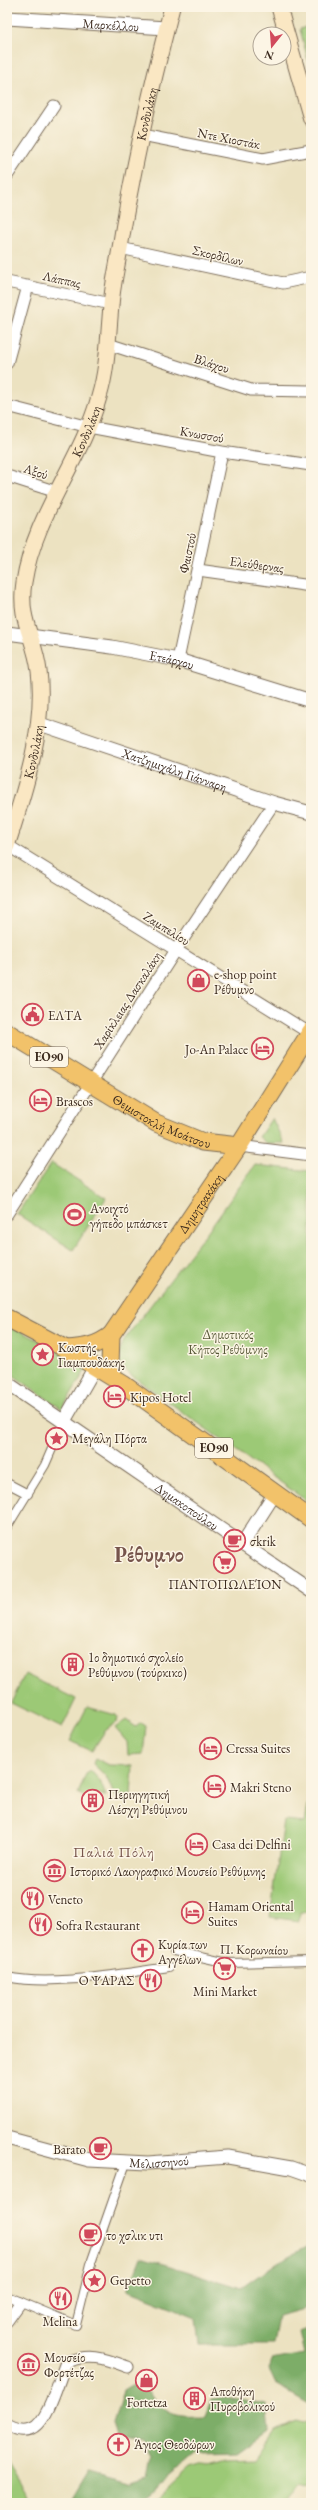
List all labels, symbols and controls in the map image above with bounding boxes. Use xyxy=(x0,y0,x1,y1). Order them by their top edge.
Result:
street label: Μαρκέλλου xyxy=(82,15,140,35)
north arrow xyxy=(252,26,292,66)
text: N xyxy=(263,48,275,64)
street label: Κονδυλάκη xyxy=(132,85,161,142)
street label: Ντε Χιοστάκ xyxy=(196,124,263,153)
street label: Σκορδίλων xyxy=(191,241,245,270)
street label: Λάππας xyxy=(40,267,83,292)
street label: Βλάχου xyxy=(192,350,232,377)
street label: Κονδυλάκη xyxy=(68,403,105,460)
street label: Κνωσσού xyxy=(178,422,226,447)
street label: Αξού xyxy=(21,459,51,483)
street label: Φαιστού xyxy=(175,531,200,575)
street label: Ελεύθερνας xyxy=(229,552,286,577)
street label: Ετεάρχου xyxy=(148,647,196,674)
street label: Κονδυλάκη xyxy=(20,724,47,781)
street label: Χατζημιχάλη Γιάνναρη xyxy=(119,744,229,795)
street label: Ζαμπελίου xyxy=(140,907,194,950)
street label: Χαρίκλειας Δασκαλάκη xyxy=(89,948,165,1053)
place label: e-shop point Ρέθυμνο xyxy=(214,966,277,998)
shop icon: e-shop point Ρέθυμνο xyxy=(185,968,211,994)
public building icon: ΕΛΤΑ xyxy=(20,1002,46,1028)
place label: ΕΛΤΑ xyxy=(48,1007,83,1024)
hotel icon: Jo-An Palace xyxy=(250,1036,276,1062)
place label: Jo-An Palace xyxy=(184,1041,248,1058)
road number: ΕΟ90 xyxy=(30,1047,68,1067)
hotel icon: Brascos xyxy=(28,1088,54,1114)
street label: Θεμιστοκλή Μοάτσου xyxy=(109,1091,212,1152)
place label: Brascos xyxy=(56,1093,93,1110)
street label: Δημητρακάκη xyxy=(174,1170,227,1237)
place label: Ανοιχτό γήπεδο μπάσκετ xyxy=(89,1200,168,1232)
sports icon: Ανοιχτό γήπεδο μπάσκετ xyxy=(62,1202,88,1228)
park label: Δημοτικός Κήπος Ρεθύμνης xyxy=(188,1326,268,1358)
place label: Κωστής Γιαμπουδάκης xyxy=(58,1339,125,1371)
place icon: Κωστής Γιαμπουδάκης xyxy=(30,1341,56,1367)
hotel icon: Kipos Hotel xyxy=(102,1384,128,1410)
place label: Kipos Hotel xyxy=(130,1389,191,1406)
place icon: Μεγάλη Πόρτα xyxy=(44,1425,70,1451)
place label: Μεγάλη Πόρτα xyxy=(72,1430,147,1447)
road number: ΕΟ90 xyxy=(195,1438,233,1458)
street label: Δημακοπούλου xyxy=(151,1479,222,1534)
cafe icon: σkrik xyxy=(222,1528,248,1554)
place label: σkrik xyxy=(250,1533,277,1550)
district label: Ρέθυμνο xyxy=(114,1541,184,1568)
supermarket icon: ΠΑΝΤΟΠΩΛΕΊΟΝ xyxy=(212,1549,238,1575)
place label: ΠΑΝΤΟΠΩΛΕΊΟΝ xyxy=(168,1576,282,1593)
place label: 1ο δημοτικό σχολείο Ρεθύμνου (τούρκικο) xyxy=(88,1649,187,1681)
building icon: 1ο δημοτικό σχολείο Ρεθύμνου (τούρκικο) xyxy=(60,1651,86,1677)
hotel icon: Cressa Suites xyxy=(198,1735,224,1761)
place label: Cressa Suites xyxy=(226,1740,290,1757)
hotel icon: Makri Steno xyxy=(202,1774,228,1800)
place label: Makri Steno xyxy=(230,1779,291,1796)
place label: Περιηγητική Λέσχη Ρεθύμνου xyxy=(107,1786,188,1818)
building icon: Περιηγητική Λέσχη Ρεθύμνου xyxy=(79,1788,105,1814)
hotel icon: Casa dei Delfini xyxy=(184,1831,210,1857)
place label: Casa dei Delfini xyxy=(212,1836,291,1853)
district label: Παλιά Πόλη xyxy=(73,1842,155,1861)
museum icon: Ιστορικό Λαoγραφικό Μουσείο Ρεθύμνης xyxy=(42,1858,68,1884)
place label: Ιστορικό Λαoγραφικό Μουσείο Ρεθύμνης xyxy=(70,1863,266,1880)
restaurant icon: Veneto xyxy=(20,1886,46,1912)
place label: Veneto xyxy=(48,1891,83,1908)
place label: Hamam Oriental Suites xyxy=(208,1898,294,1930)
hotel icon: Hamam Oriental Suites xyxy=(180,1900,206,1926)
restaurant icon: Sofra Restaurant xyxy=(27,1912,53,1938)
place label: Sofra Restaurant xyxy=(56,1917,140,1934)
place label: Κυρία των Αγγέλων xyxy=(157,1936,208,1968)
church icon: Κυρία των Αγγέλων xyxy=(129,1938,155,1964)
street label: Π. Κορωναίου xyxy=(220,1940,289,1959)
supermarket icon: Mini Market xyxy=(212,1956,238,1982)
restaurant icon: O ΨΑΡΑΣ xyxy=(137,1967,163,1993)
place label: O ΨΑΡΑΣ xyxy=(79,1972,134,1989)
place label: Mini Market xyxy=(193,1983,257,2000)
cafe icon: Barato xyxy=(88,2136,114,2162)
place label: Barato xyxy=(53,2141,86,2158)
street label: Μελισσηνού xyxy=(129,2152,190,2172)
cafe icon: το χσλικ υτι xyxy=(78,2222,104,2248)
place label: το χσλικ υτι xyxy=(106,2227,163,2244)
place icon: Gepetto xyxy=(82,2267,108,2293)
place label: Gepetto xyxy=(110,2272,151,2289)
restaurant icon: Melina xyxy=(47,2286,73,2312)
place label: Melina xyxy=(43,2313,78,2330)
place label: Μουσείο Φορτέτζας xyxy=(44,2349,95,2381)
museum icon: Μουσείο Φορτέτζας xyxy=(16,2351,42,2377)
shop icon: Fortetza xyxy=(134,2367,160,2393)
place label: Αποθήκη Πυροβολικού xyxy=(209,2383,275,2415)
building icon: Αποθήκη Πυροβολικού xyxy=(181,2385,207,2411)
place label: Fortetza xyxy=(127,2394,168,2411)
church icon: Άγιος Θεοδώρων xyxy=(106,2431,132,2457)
place label: Άγιος Θεοδώρων xyxy=(133,2436,214,2453)

